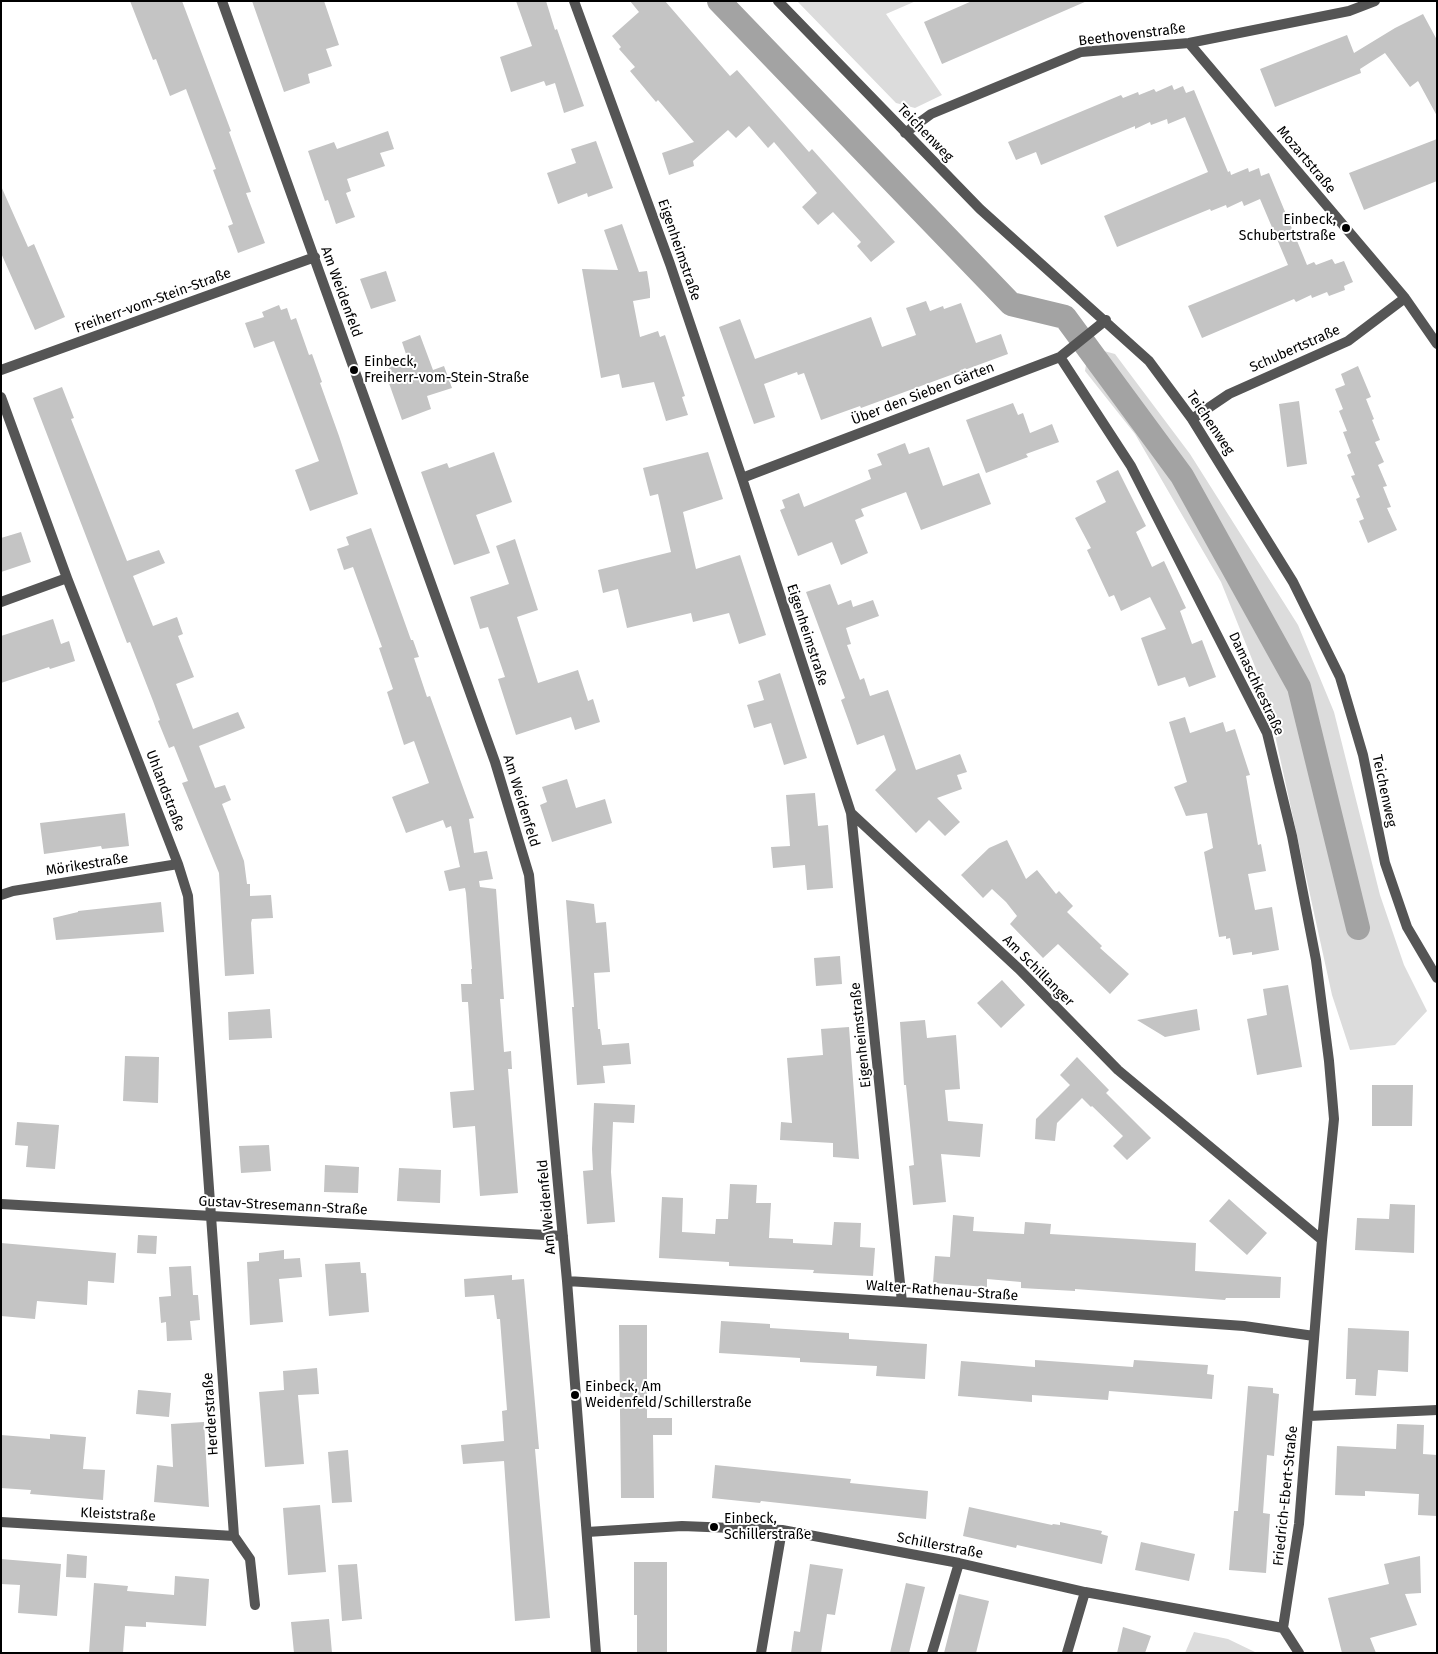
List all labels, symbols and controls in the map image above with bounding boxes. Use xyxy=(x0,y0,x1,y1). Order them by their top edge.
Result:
street label: Beethovenstraße xyxy=(1077,20,1187,50)
street label: Teichenweg xyxy=(893,101,957,165)
street label: Mozartstraße xyxy=(1273,123,1339,197)
street label: Eigenheimstraße xyxy=(654,197,704,303)
place label: Einbeck, Schubertstraße xyxy=(1239,212,1336,244)
marker: Einbeck, Schubertstraße xyxy=(1340,222,1352,234)
street label: Am Weidenfeld xyxy=(317,244,365,340)
street label: Freiherr-vom-Stein-Straße xyxy=(73,265,233,337)
street label: Schubertstraße xyxy=(1247,322,1343,376)
place label: Einbeck, Freiherr-vom-Stein-Straße xyxy=(364,354,529,387)
street label: Über den Sieben Gärten xyxy=(849,359,997,429)
marker: Einbeck, Freiherr-vom-Stein-Straße xyxy=(348,364,360,376)
street label: Teichenweg xyxy=(1182,388,1238,458)
street label: Eigenheimstraße xyxy=(783,582,831,688)
street label: Damaschkestraße xyxy=(1225,630,1287,738)
street label: Uhlandstraße xyxy=(142,748,188,834)
street label: Am Weidenfeld xyxy=(499,753,543,849)
street label: Teichenweg xyxy=(1368,753,1400,829)
street label: Mörikestraße xyxy=(45,850,129,880)
street label: Am Schillanger xyxy=(999,932,1077,1010)
street label: Eigenheimstraße xyxy=(847,981,875,1089)
street label: Am Weidenfeld xyxy=(534,1159,560,1255)
street label: Gustav-Stresemann-Straße xyxy=(198,1193,368,1219)
street label: Walter-Rathenau-Straße xyxy=(865,1277,1019,1305)
street label: Herderstraße xyxy=(200,1372,222,1456)
place label: Einbeck, Am Weidenfeld/Schillerstraße xyxy=(585,1379,752,1411)
marker: Einbeck, Am Weidenfeld/Schillerstraße xyxy=(569,1389,581,1401)
street label: Friedrich-Ebert-Straße xyxy=(1270,1425,1302,1567)
street label: Kleiststraße xyxy=(80,1505,156,1525)
place label: Einbeck, Schillerstraße xyxy=(724,1511,811,1544)
marker: Einbeck, Schillerstraße xyxy=(708,1521,720,1533)
street label: Schillerstraße xyxy=(895,1529,985,1563)

